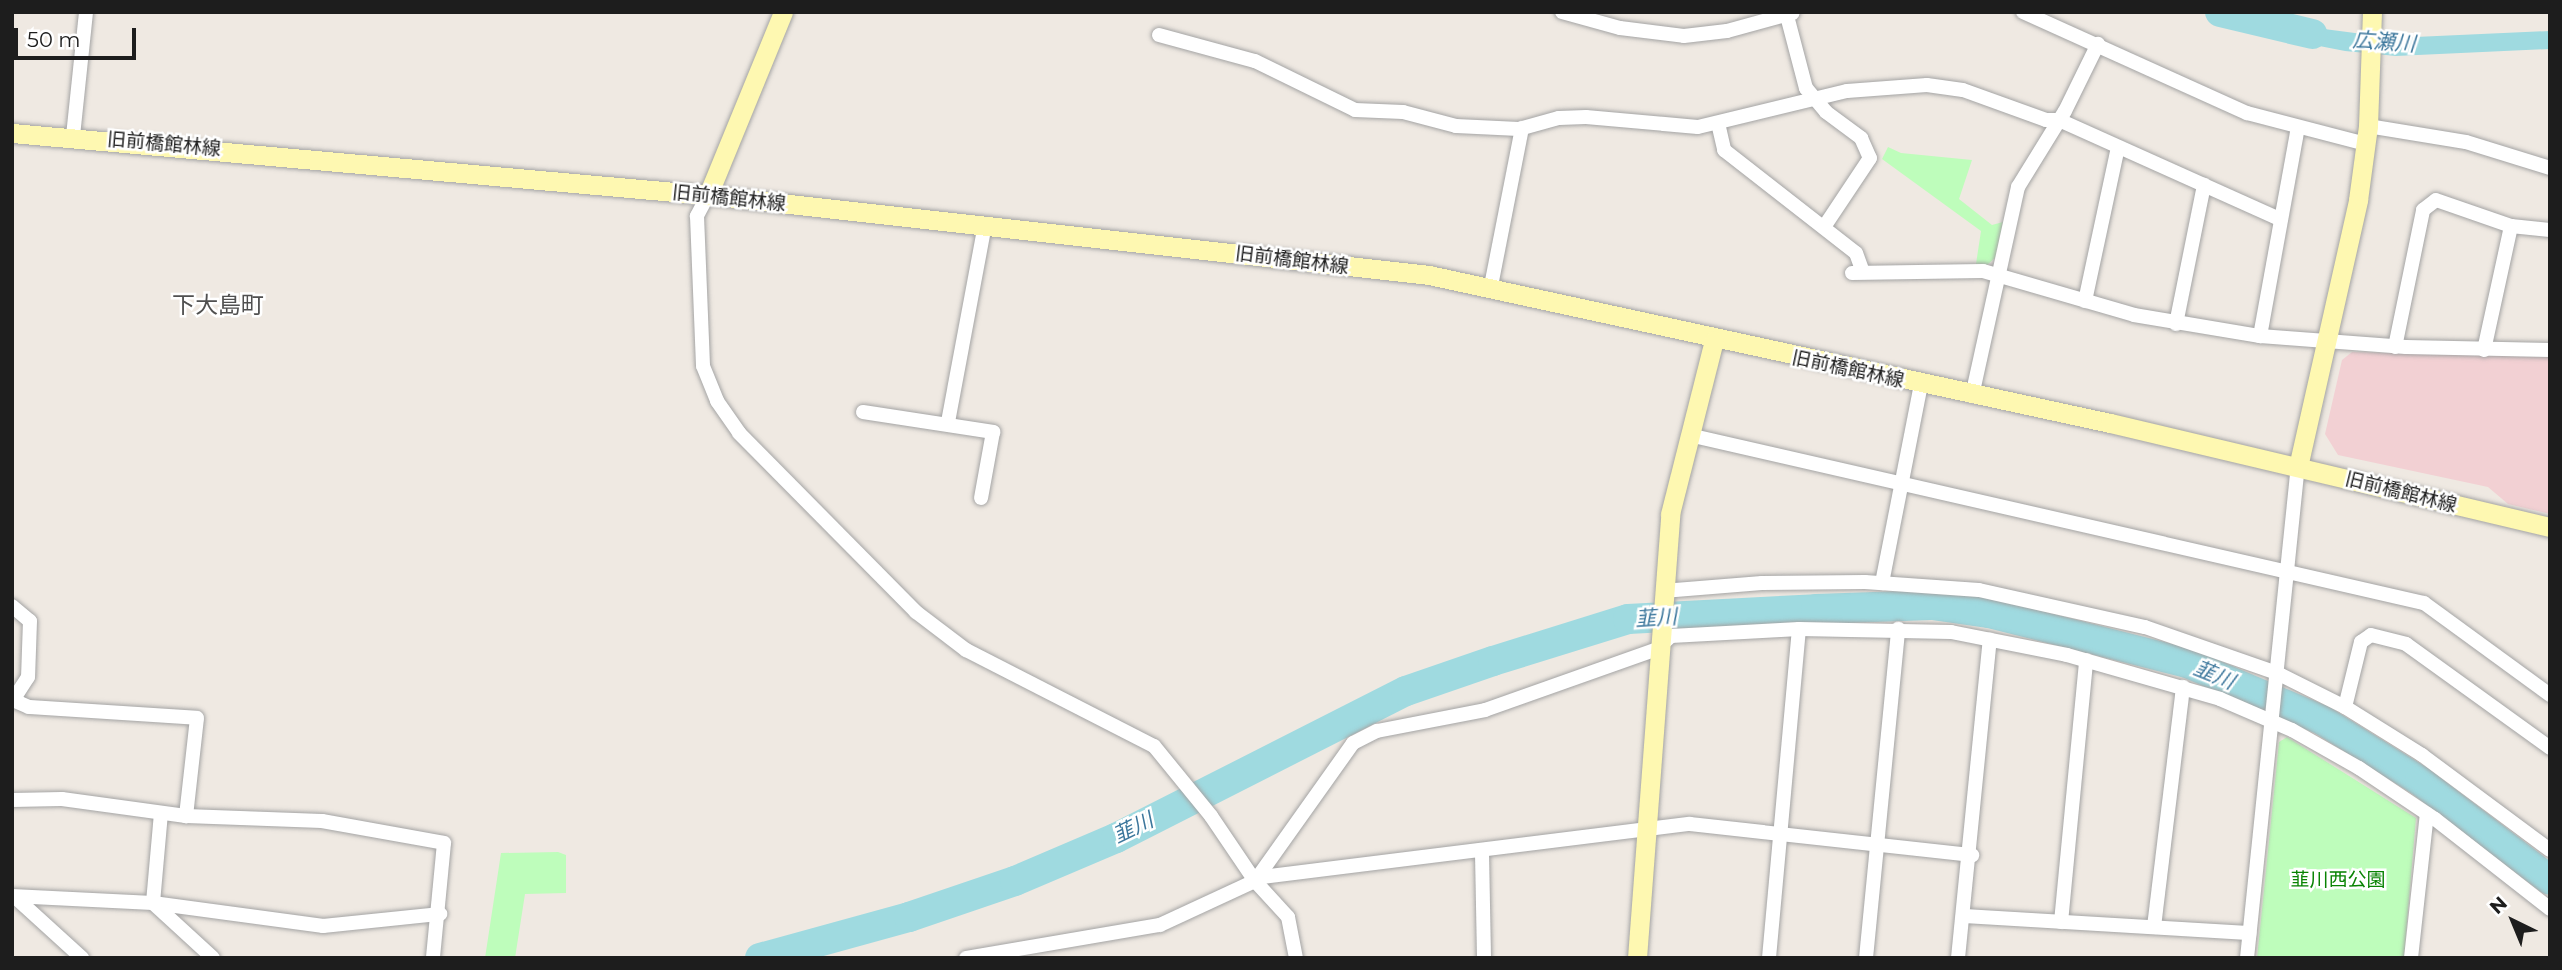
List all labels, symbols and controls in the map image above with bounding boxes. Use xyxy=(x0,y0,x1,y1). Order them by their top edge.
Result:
scale bar xyxy=(18,14,140,58)
text: 50 m xyxy=(27,27,81,52)
water label: 広瀬川 xyxy=(2352,27,2416,57)
street label: 旧前橋館林線 xyxy=(106,128,222,160)
street label: 旧前橋館林線 xyxy=(671,181,787,215)
street label: 旧前橋館林線 xyxy=(1234,242,1350,278)
district label: 下大島町 xyxy=(172,291,264,319)
street label: 旧前橋館林線 xyxy=(1790,346,1906,392)
street label: 旧前橋館林線 xyxy=(2343,467,2459,517)
water label: 韮川 xyxy=(1634,604,1678,632)
water label: 韮川 xyxy=(2190,655,2238,695)
water label: 韮川 xyxy=(1109,807,1157,849)
park label: 韮川西公園 xyxy=(2291,869,2385,891)
north arrow xyxy=(2478,886,2548,956)
text: N xyxy=(2485,892,2512,919)

